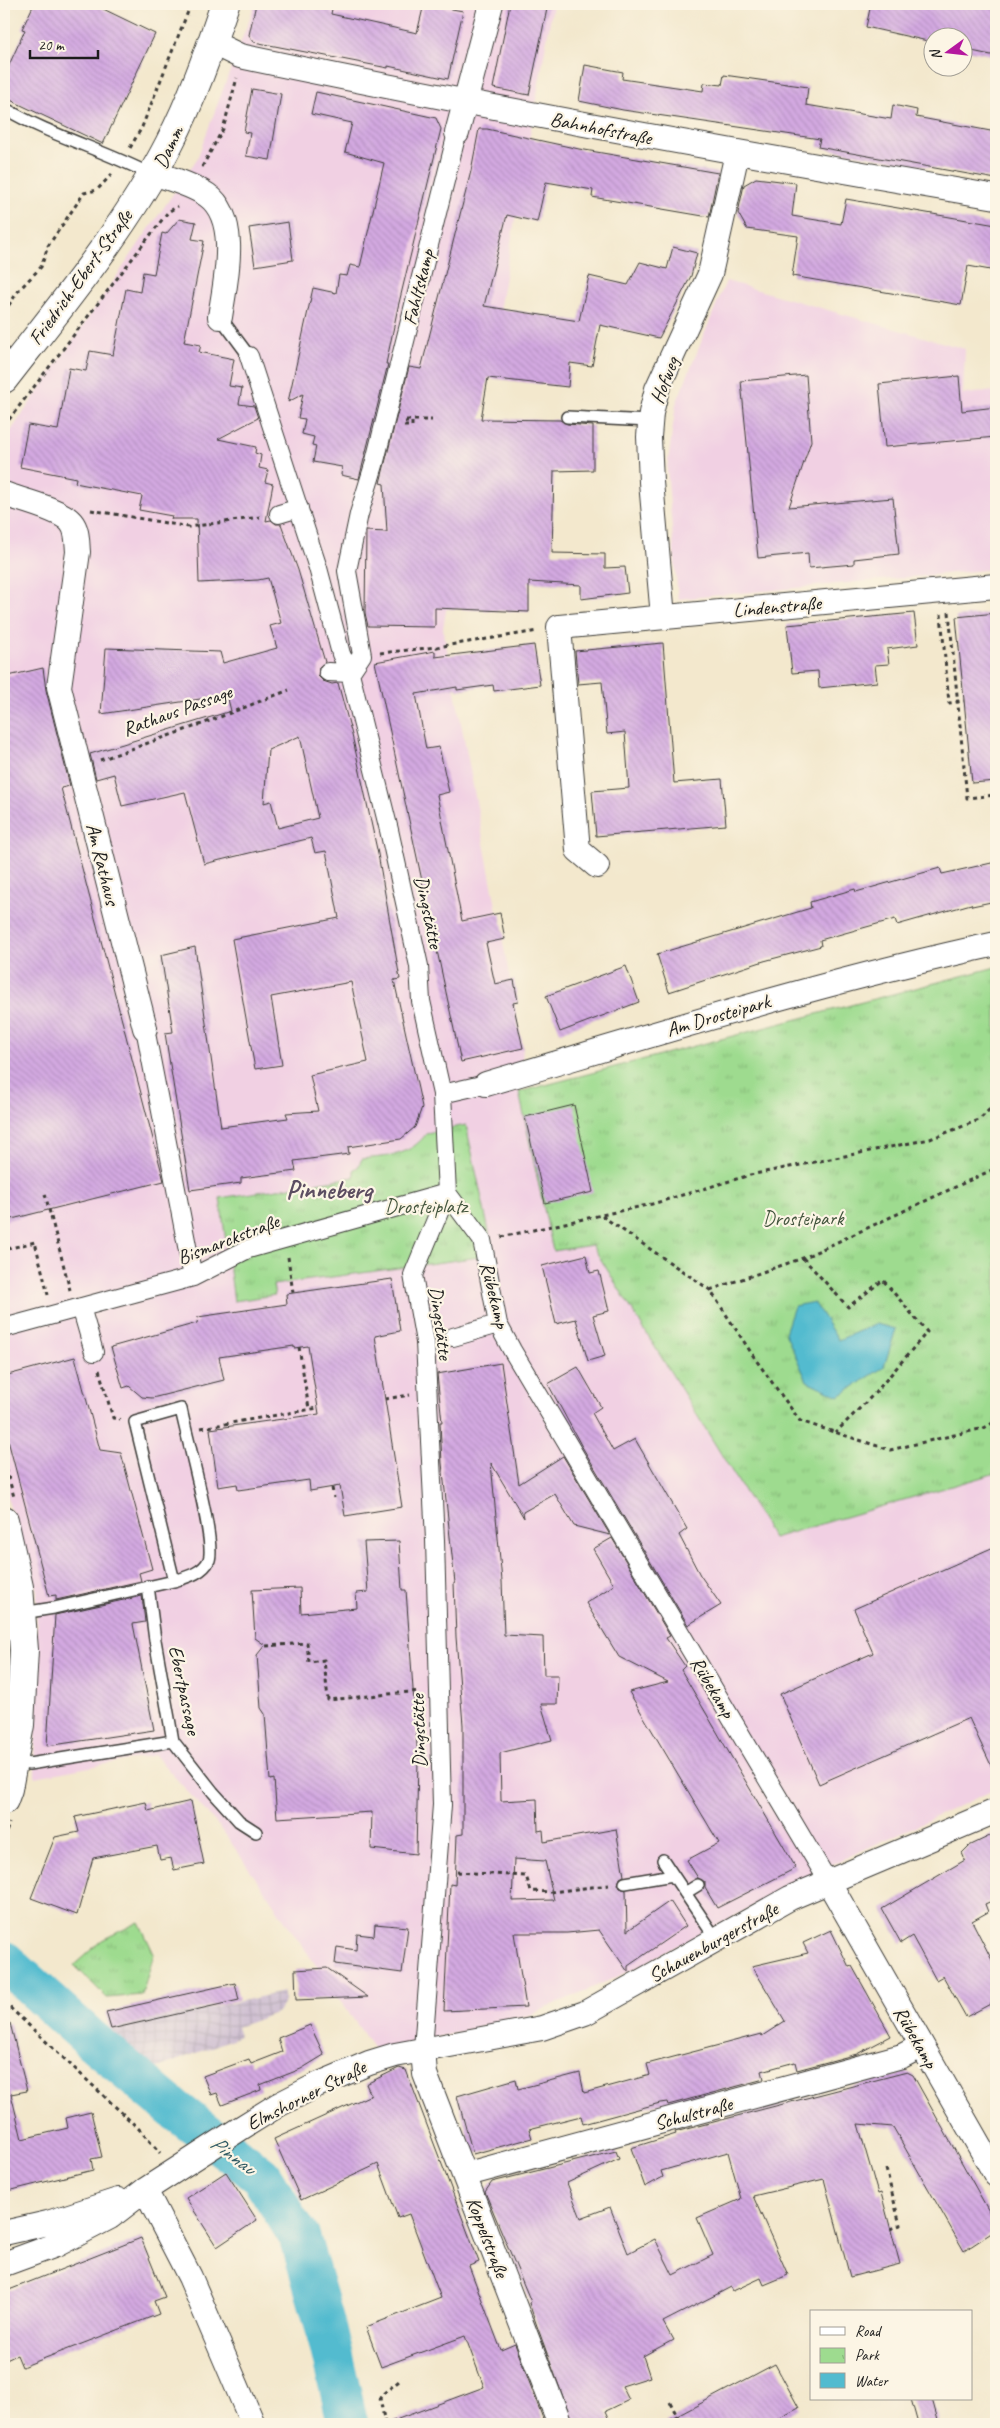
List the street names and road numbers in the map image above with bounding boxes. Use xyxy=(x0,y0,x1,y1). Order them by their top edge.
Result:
street label: Bahnhofstraße xyxy=(548,106,655,151)
street label: Damm xyxy=(148,121,190,172)
street label: Friedrich-Ebert-Straße xyxy=(23,204,139,350)
street label: Fahltskamp xyxy=(397,245,440,328)
street label: Hofweg xyxy=(644,351,685,407)
street label: Lindenstraße xyxy=(732,590,824,623)
street label: Rathaus Passage xyxy=(119,679,237,742)
street label: Am Rathaus xyxy=(80,821,125,910)
street label: Dingstätte xyxy=(409,873,449,952)
street label: Am Drosteipark xyxy=(664,988,774,1042)
street label: Bismarckstraße xyxy=(174,1208,284,1270)
street label: Rübekamp xyxy=(474,1259,515,1332)
street label: Dingstätte xyxy=(423,1285,458,1363)
street label: Ebertpassage xyxy=(163,1643,206,1738)
street label: Rübekamp xyxy=(684,1652,741,1724)
street label: Dingstätte xyxy=(405,1692,432,1768)
street label: Schauenburgerstraße xyxy=(644,1896,784,1988)
street label: Rübekamp xyxy=(888,2002,944,2074)
street label: Elmshorner Straße xyxy=(242,2054,371,2136)
street label: Schulstraße xyxy=(652,2091,736,2136)
street label: Koppelstraße xyxy=(461,2193,515,2282)

